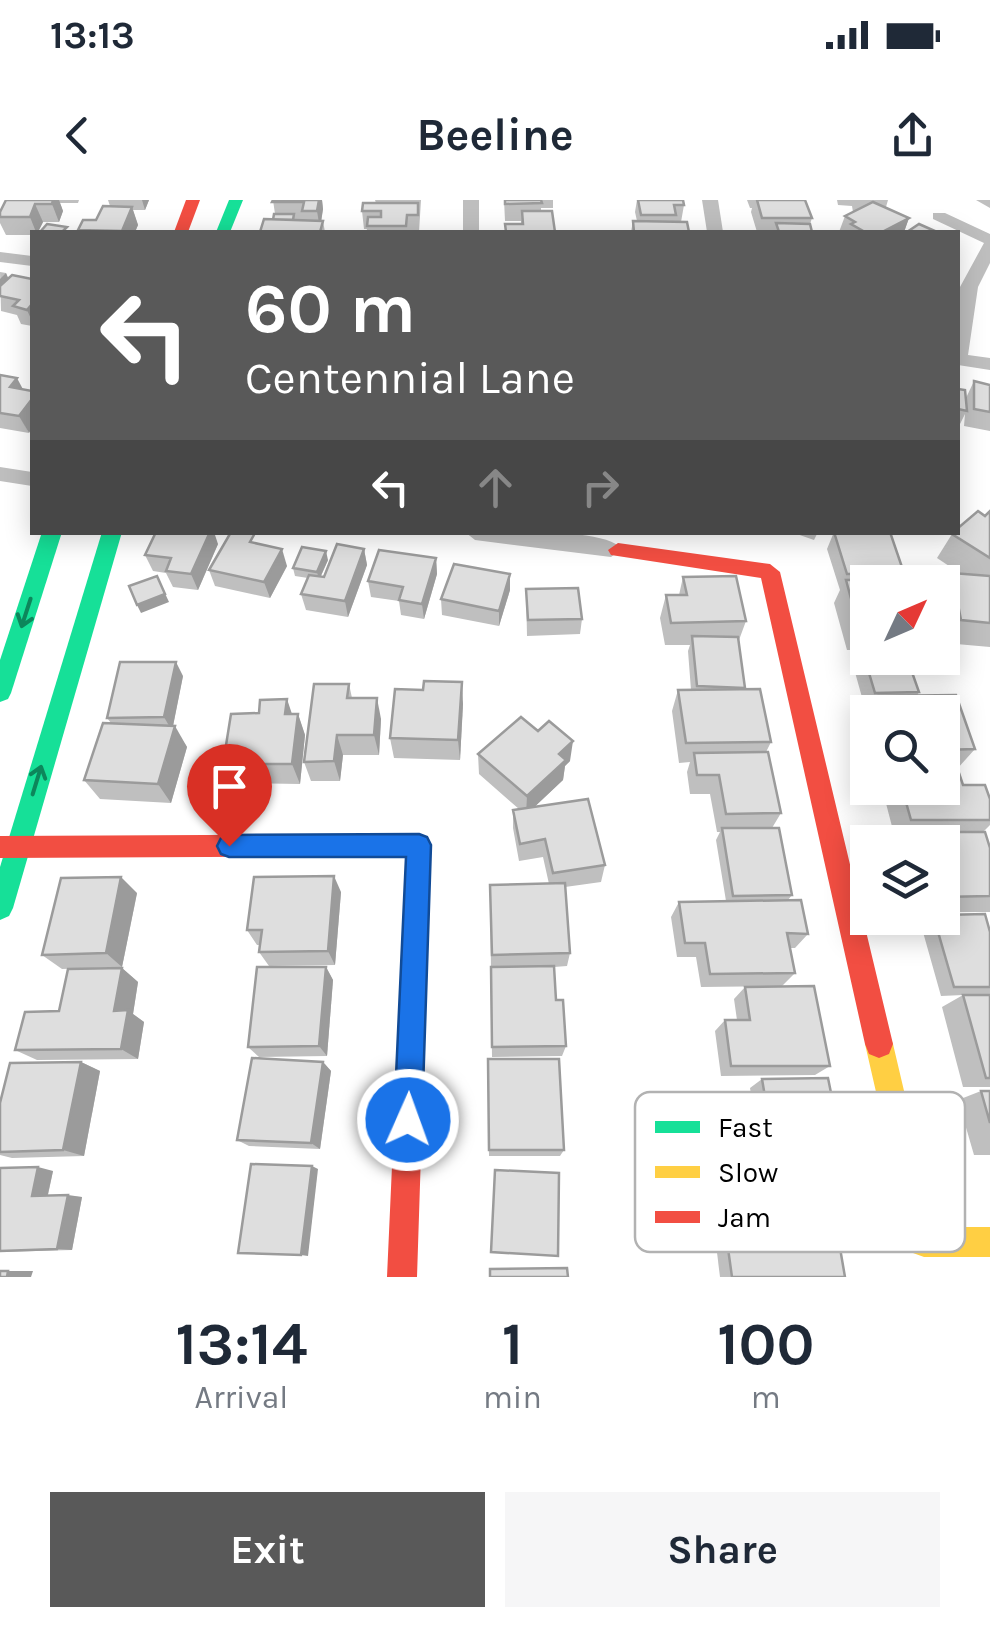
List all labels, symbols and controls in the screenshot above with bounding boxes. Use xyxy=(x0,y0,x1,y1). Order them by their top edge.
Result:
text: 13:13 xyxy=(50,13,135,58)
icon: back xyxy=(50,108,105,163)
icon: share xyxy=(885,108,940,163)
text: Beeline xyxy=(416,109,574,161)
text: 60 m xyxy=(245,268,416,350)
icon: left xyxy=(80,270,210,400)
text: Centennial Lane xyxy=(245,352,575,404)
icon: left xyxy=(363,460,418,515)
icon: ahead xyxy=(468,460,523,515)
icon: right xyxy=(573,460,628,515)
north arrow xyxy=(850,565,960,675)
map controls xyxy=(850,565,960,935)
one-way arrow xyxy=(16,596,34,628)
button: search xyxy=(850,695,960,805)
pin xyxy=(187,744,272,847)
icon: arrive xyxy=(202,759,257,814)
one-way arrow xyxy=(29,765,47,797)
button: layers xyxy=(850,825,960,935)
position arrow xyxy=(356,1068,460,1172)
legend xyxy=(635,1092,965,1252)
text: Fast xyxy=(718,1111,773,1144)
text: Slow xyxy=(718,1156,778,1189)
text: Jam xyxy=(718,1201,771,1234)
text: 13:14 xyxy=(175,1309,307,1379)
text: 1 xyxy=(502,1309,523,1379)
text: 100 xyxy=(717,1309,814,1379)
text: Arrival xyxy=(195,1379,288,1416)
text: min xyxy=(483,1379,542,1416)
text: m xyxy=(751,1379,781,1416)
button: Exit xyxy=(50,1492,485,1607)
button: Share xyxy=(505,1492,940,1607)

